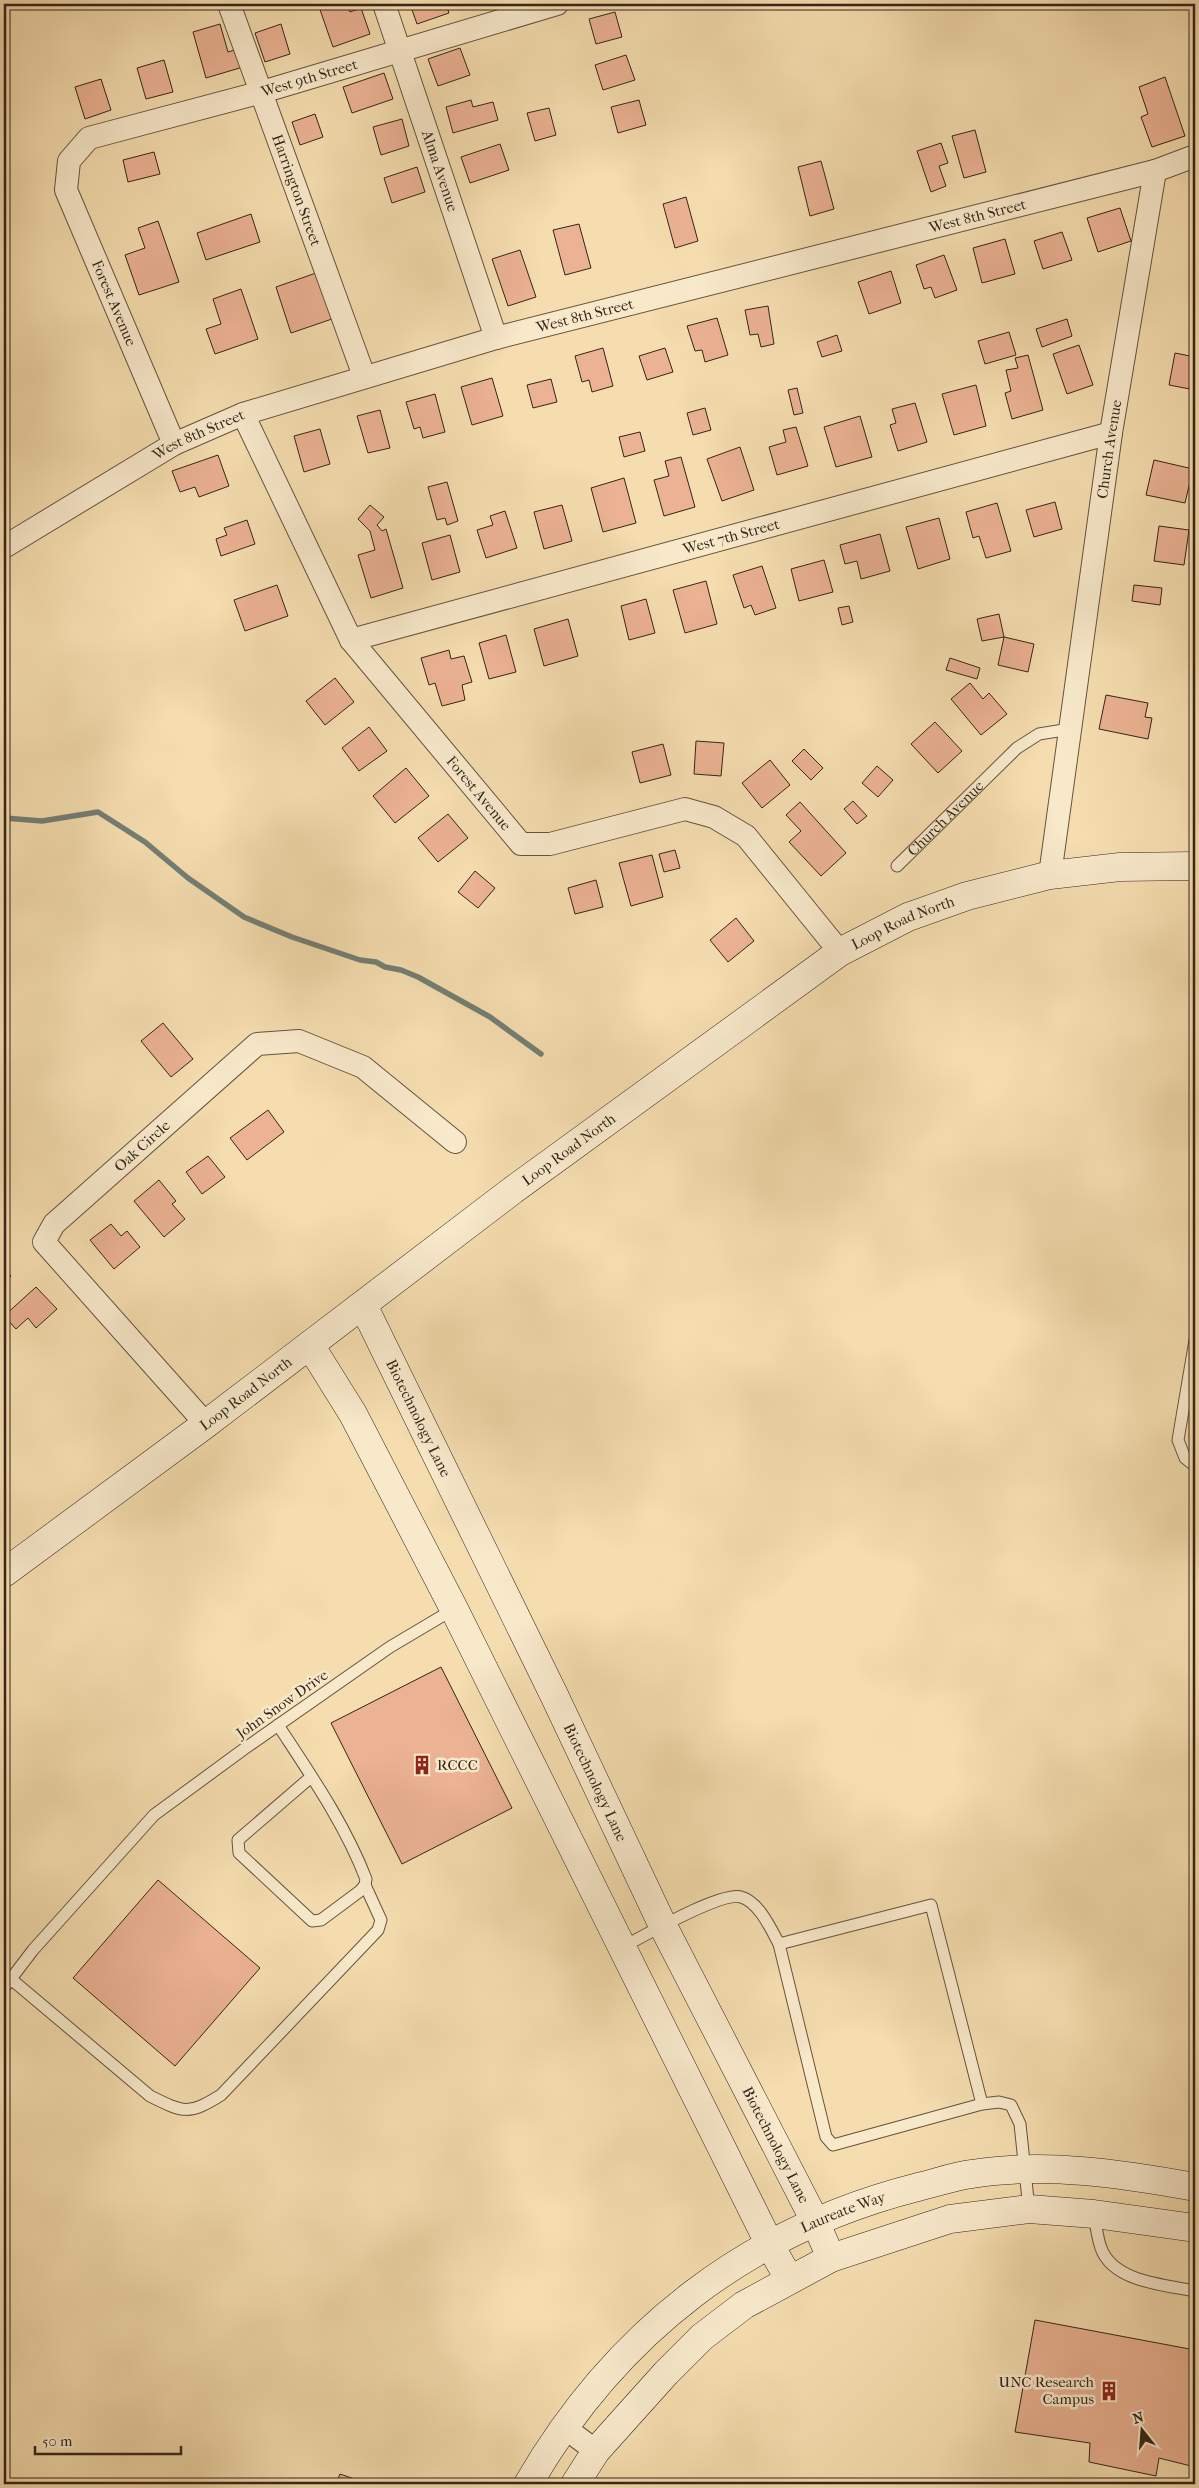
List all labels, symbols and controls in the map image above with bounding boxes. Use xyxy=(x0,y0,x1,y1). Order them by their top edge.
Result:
street label: West 9th Street xyxy=(258,55,360,101)
street label: Alma Avenue xyxy=(418,127,462,215)
street label: Harrington Street xyxy=(268,132,325,249)
street label: West 8th Street xyxy=(926,195,1029,237)
street label: Forest Avenue xyxy=(88,257,140,349)
street label: West 8th Street xyxy=(534,294,636,337)
street label: Church Avenue xyxy=(1093,398,1126,500)
street label: West 8th Street xyxy=(148,405,248,464)
street label: West 7th Street xyxy=(680,515,782,558)
street label: Forest Avenue xyxy=(442,752,515,835)
street label: Church Avenue xyxy=(904,777,988,860)
street label: Loop Road North xyxy=(848,892,957,954)
street label: Loop Road North xyxy=(519,1109,619,1189)
street label: Oak Circle xyxy=(110,1116,174,1175)
street label: Loop Road North xyxy=(196,1352,296,1435)
street label: Biotechnology Lane xyxy=(382,1356,455,1480)
street label: John Snow Drive xyxy=(232,1665,332,1743)
street label: Biotechnology Lane xyxy=(560,1720,631,1845)
building icon: RCCC xyxy=(411,1754,433,1776)
place label: RCCC xyxy=(437,1756,478,1774)
street label: Biotechnology Lane xyxy=(738,2084,814,2207)
street label: Laureate Way xyxy=(798,2187,889,2237)
place label: UNC Research Campus xyxy=(998,2373,1095,2408)
building icon: UNC Research Campus xyxy=(1098,2380,1120,2402)
north arrow xyxy=(1116,2406,1166,2456)
text: N xyxy=(1131,2408,1146,2428)
scale bar xyxy=(35,2423,181,2455)
text: 50 m xyxy=(42,2432,73,2450)

